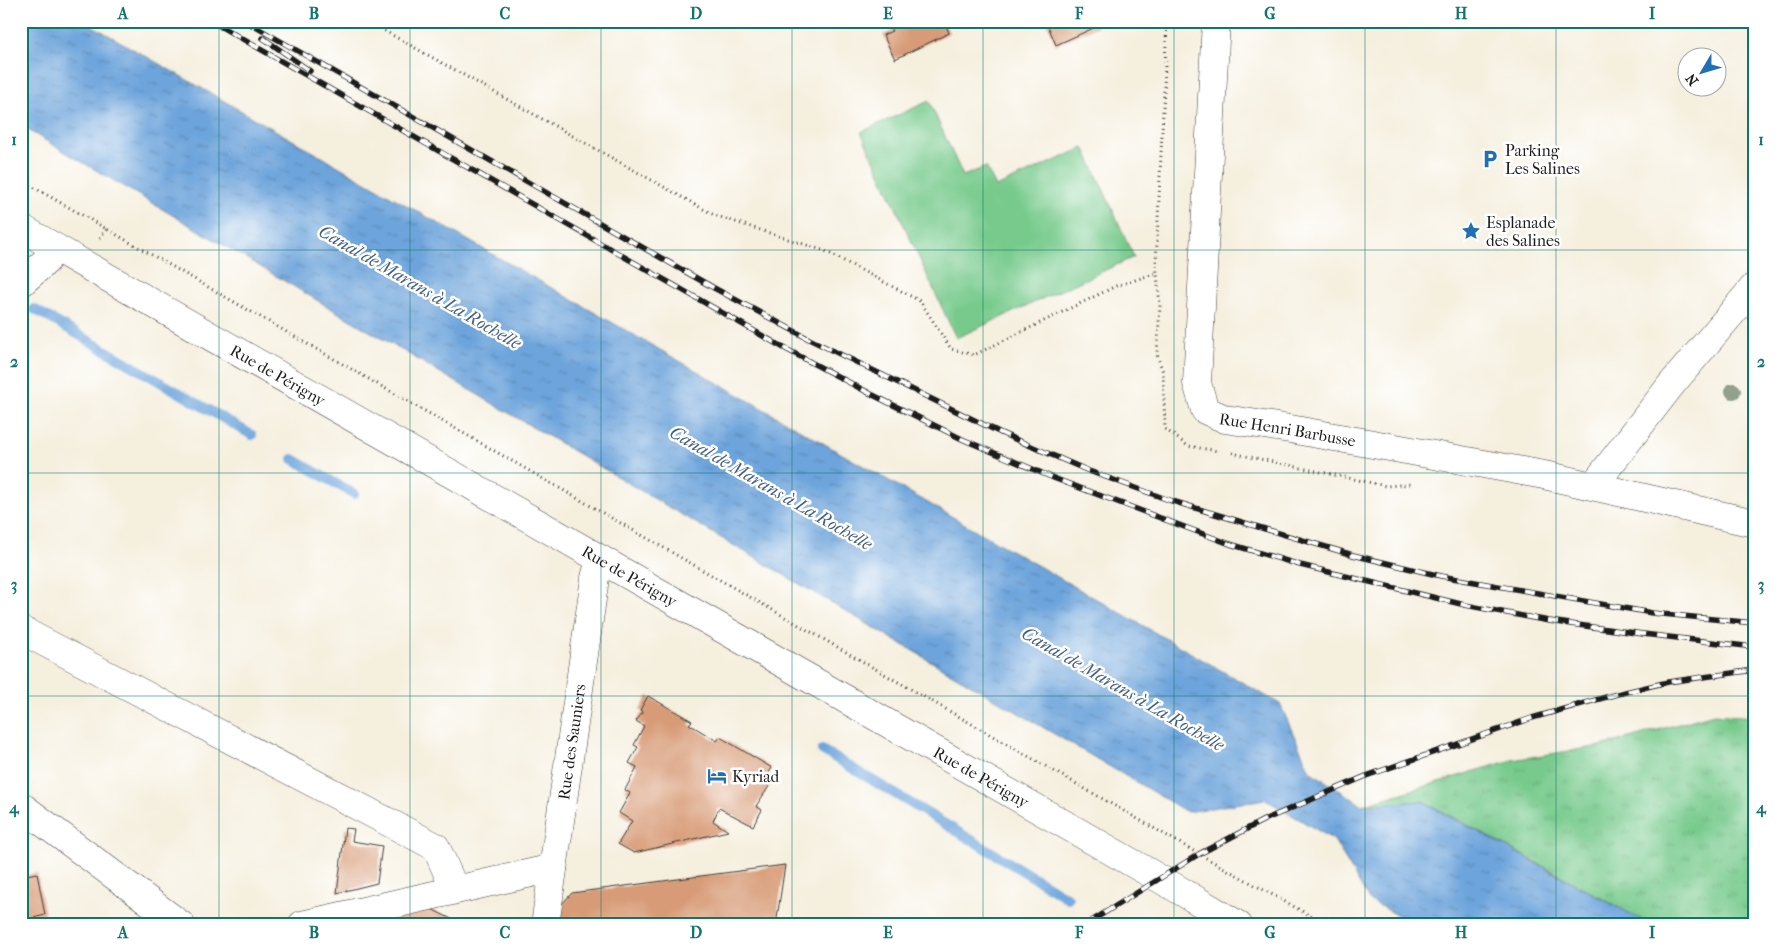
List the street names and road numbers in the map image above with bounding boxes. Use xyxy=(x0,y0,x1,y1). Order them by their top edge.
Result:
street label: Rue de Périgny xyxy=(227,341,329,410)
street label: Rue Henri Barbusse xyxy=(1218,409,1357,451)
street label: Rue de Périgny xyxy=(578,542,681,611)
street label: Rue des Sauniers xyxy=(554,683,590,801)
street label: Rue de Périgny xyxy=(930,743,1032,812)

